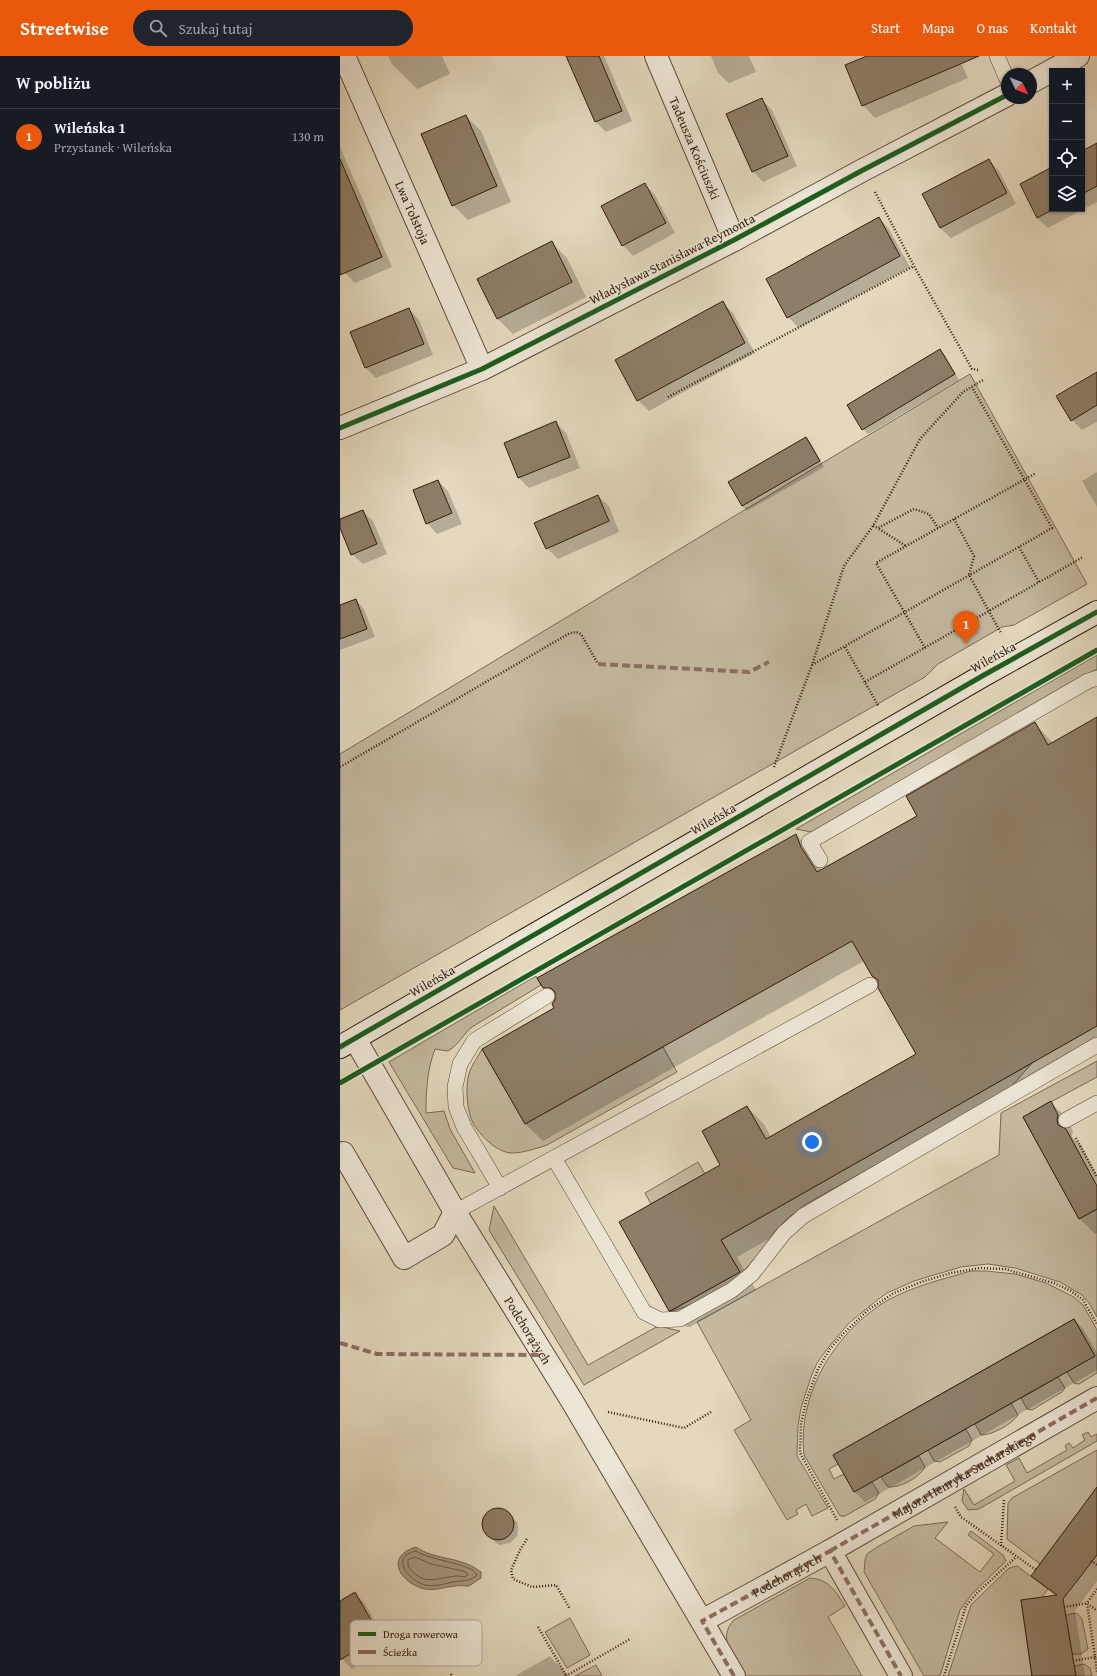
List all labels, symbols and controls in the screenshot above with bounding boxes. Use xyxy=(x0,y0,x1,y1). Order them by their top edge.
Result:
search box xyxy=(133,10,413,46)
text: Streetwise xyxy=(20,14,109,42)
icon: search xyxy=(147,17,169,39)
text: Szukaj tutaj xyxy=(179,18,252,39)
text: Start xyxy=(871,18,900,38)
text: Mapa xyxy=(922,18,954,38)
text: O nas xyxy=(976,18,1008,38)
text: Kontakt xyxy=(1030,18,1077,38)
north arrow xyxy=(1001,68,1037,104)
map controls xyxy=(1049,68,1085,212)
button: + xyxy=(1049,68,1085,104)
text: W pobliżu xyxy=(16,70,91,95)
street label: Tadeusza Kościuszki xyxy=(665,94,725,203)
button: − xyxy=(1049,104,1085,140)
text: Wileńska 1 xyxy=(54,117,126,138)
text: 1 xyxy=(26,127,32,146)
text: 130 m xyxy=(292,127,324,146)
text: Przystanek · Wileńska xyxy=(54,138,172,157)
button: locate xyxy=(1049,140,1085,176)
button: layers xyxy=(1049,176,1085,212)
street label: Lwa Tołstoja xyxy=(391,178,436,248)
street label: Władysława Stanisława Reymonta xyxy=(586,208,759,309)
pin: 1 xyxy=(953,611,979,644)
street label: Wileńska xyxy=(967,636,1020,677)
street label: Wileńska xyxy=(687,798,740,840)
street label: Wileńska xyxy=(406,960,459,1002)
your location xyxy=(802,1132,822,1152)
street label: Podchorążych xyxy=(500,1293,557,1369)
street label: Majora Henryka Sucharskiego xyxy=(888,1425,1039,1523)
street label: Podchorążych xyxy=(748,1548,825,1601)
legend xyxy=(350,1620,482,1666)
text: Droga rowerowa xyxy=(383,1626,459,1642)
text: Ścieżka xyxy=(383,1644,418,1660)

